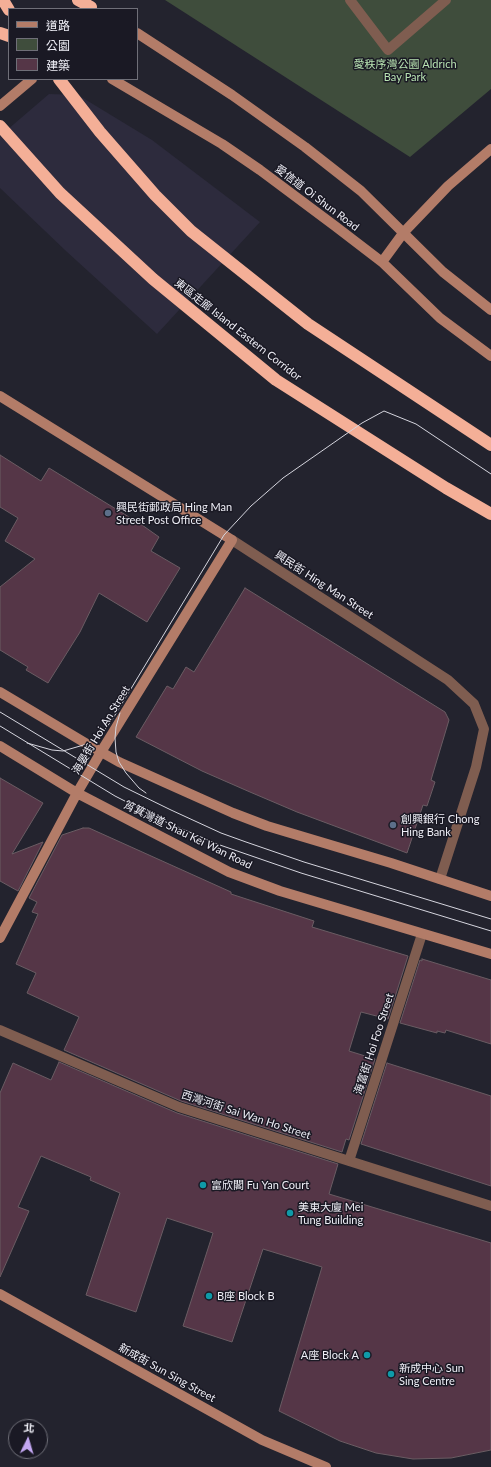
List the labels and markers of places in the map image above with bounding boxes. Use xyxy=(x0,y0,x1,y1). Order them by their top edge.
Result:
place label: 興民街郵政局 Hing Man Street Post Office xyxy=(116,500,232,526)
marker: 興民街郵政局 Hing Man Street Post Office xyxy=(103,508,113,518)
place label: 創興銀行 Chong Hing Bank xyxy=(401,812,479,838)
marker: 創興銀行 Chong Hing Bank xyxy=(388,820,398,830)
place label: 富欣閣 Fu Yan Court xyxy=(211,1178,309,1192)
marker: 富欣閣 Fu Yan Court xyxy=(198,1180,208,1190)
place label: 美東大廈 Mei Tung Building xyxy=(298,1200,363,1226)
marker: 美東大廈 Mei Tung Building xyxy=(285,1208,295,1218)
place label: B座 Block B xyxy=(217,1289,275,1303)
marker: B座 Block B xyxy=(204,1291,214,1301)
place label: A座 Block A xyxy=(301,1348,359,1362)
marker: A座 Block A xyxy=(362,1350,372,1360)
place label: 新成中心 Sun Sing Centre xyxy=(399,1361,464,1387)
marker: 新成中心 Sun Sing Centre xyxy=(386,1369,396,1379)

